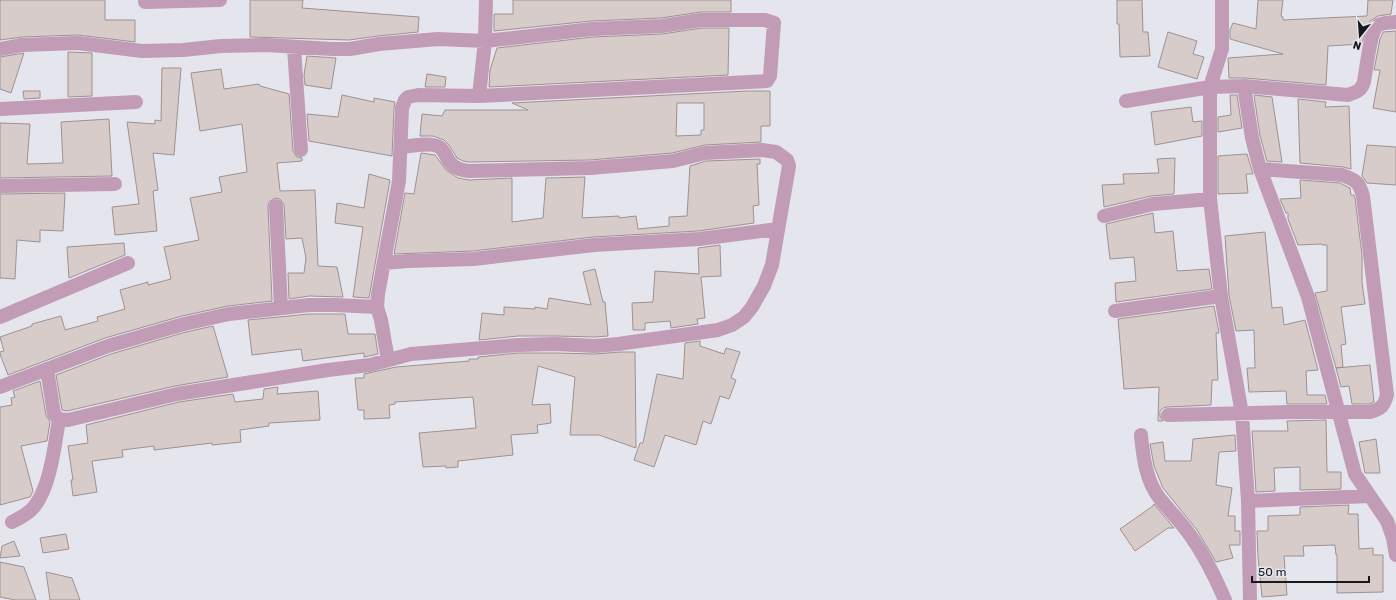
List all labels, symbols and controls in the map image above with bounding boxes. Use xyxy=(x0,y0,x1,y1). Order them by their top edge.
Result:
north arrow xyxy=(1340,16,1380,56)
text: N xyxy=(1351,38,1363,52)
scale bar xyxy=(1252,558,1369,584)
text: 50 m xyxy=(1258,565,1286,579)

